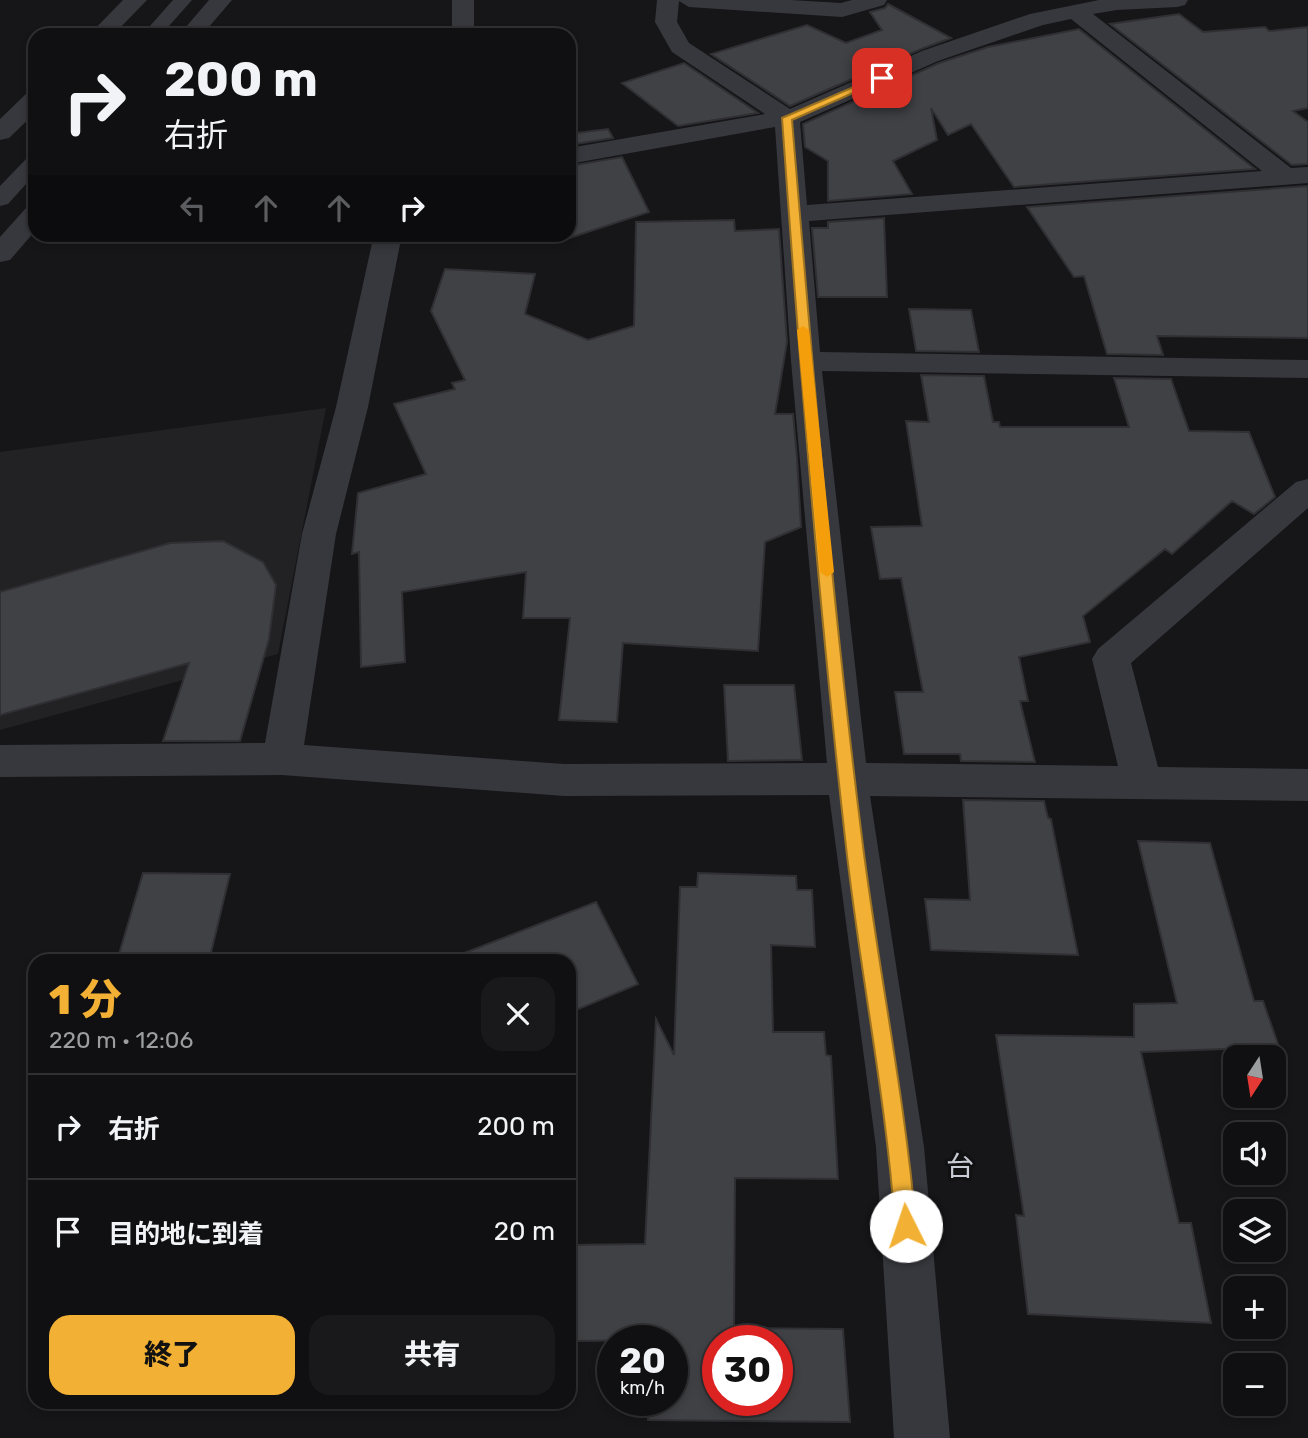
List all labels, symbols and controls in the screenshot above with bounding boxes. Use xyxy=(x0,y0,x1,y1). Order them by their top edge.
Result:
pin xyxy=(852,48,912,108)
text: 200 m xyxy=(164,50,318,108)
icon: right xyxy=(49,56,140,147)
icon: arrive xyxy=(863,59,901,97)
text: 右折 xyxy=(164,116,228,154)
icon: left xyxy=(174,189,212,227)
icon: ahead xyxy=(247,189,285,227)
icon: ahead xyxy=(320,189,358,227)
icon: right xyxy=(393,189,431,227)
text: 1 分 xyxy=(49,975,122,1025)
button: close xyxy=(481,977,555,1051)
text: 220 m · 12:06 xyxy=(49,1026,193,1054)
north arrow xyxy=(1223,1045,1286,1108)
map controls xyxy=(1223,1045,1286,1416)
icon: right xyxy=(49,1108,87,1146)
text: 200 m xyxy=(477,1111,555,1142)
text: 右折 xyxy=(108,1114,160,1145)
button: sound xyxy=(1223,1122,1286,1185)
district label: 台 xyxy=(946,1150,974,1183)
position arrow xyxy=(869,1189,943,1263)
button: layers xyxy=(1223,1199,1286,1262)
icon: arrive xyxy=(49,1213,87,1251)
text: 20 m xyxy=(494,1216,555,1247)
text: 目的地に到着 xyxy=(108,1219,264,1250)
button: + xyxy=(1223,1276,1286,1339)
button: 終了 xyxy=(49,1315,295,1395)
button: 共有 xyxy=(309,1315,555,1395)
speed limit sign: 30 xyxy=(702,1325,793,1416)
text: 20 xyxy=(619,1340,666,1382)
button: − xyxy=(1223,1353,1286,1416)
text: km/h xyxy=(620,1377,665,1399)

